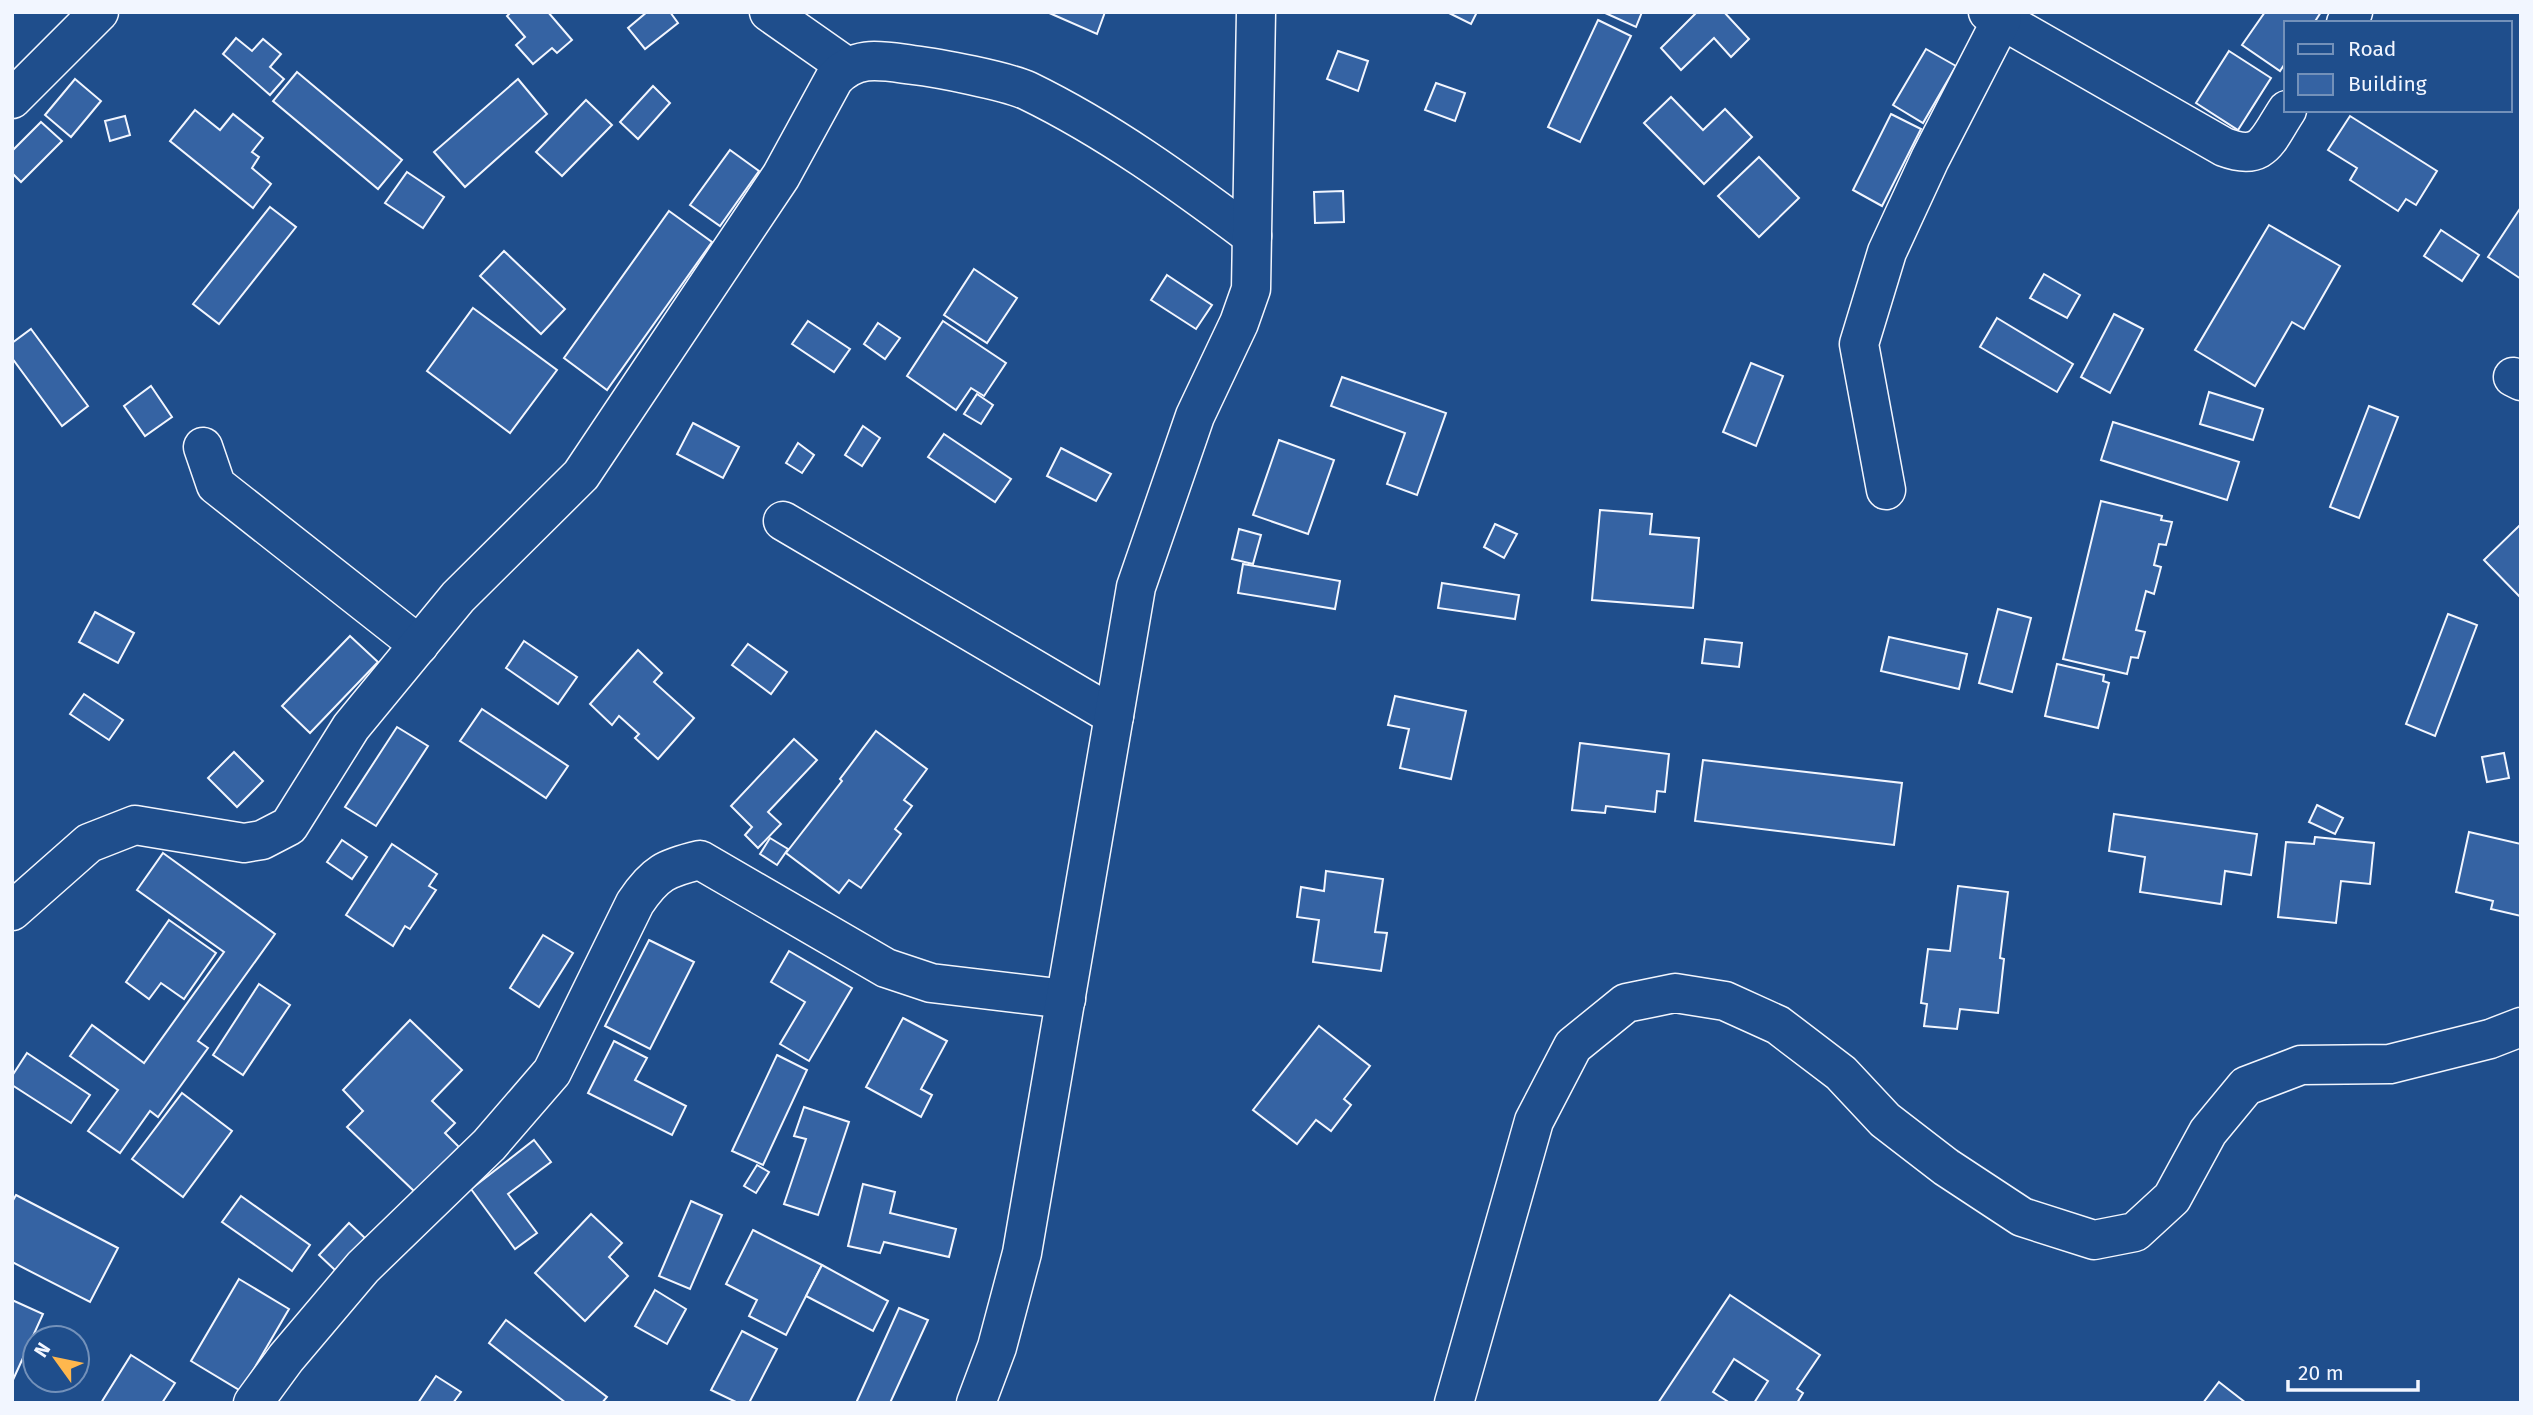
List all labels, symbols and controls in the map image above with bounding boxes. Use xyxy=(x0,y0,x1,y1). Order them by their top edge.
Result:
legend xyxy=(2284,21,2512,112)
text: Road xyxy=(2348,36,2396,62)
text: Building xyxy=(2348,71,2427,97)
north arrow xyxy=(21,1324,91,1394)
text: N xyxy=(29,1338,55,1362)
scale bar xyxy=(2288,1348,2418,1392)
text: 20 m xyxy=(2298,1360,2344,1386)

